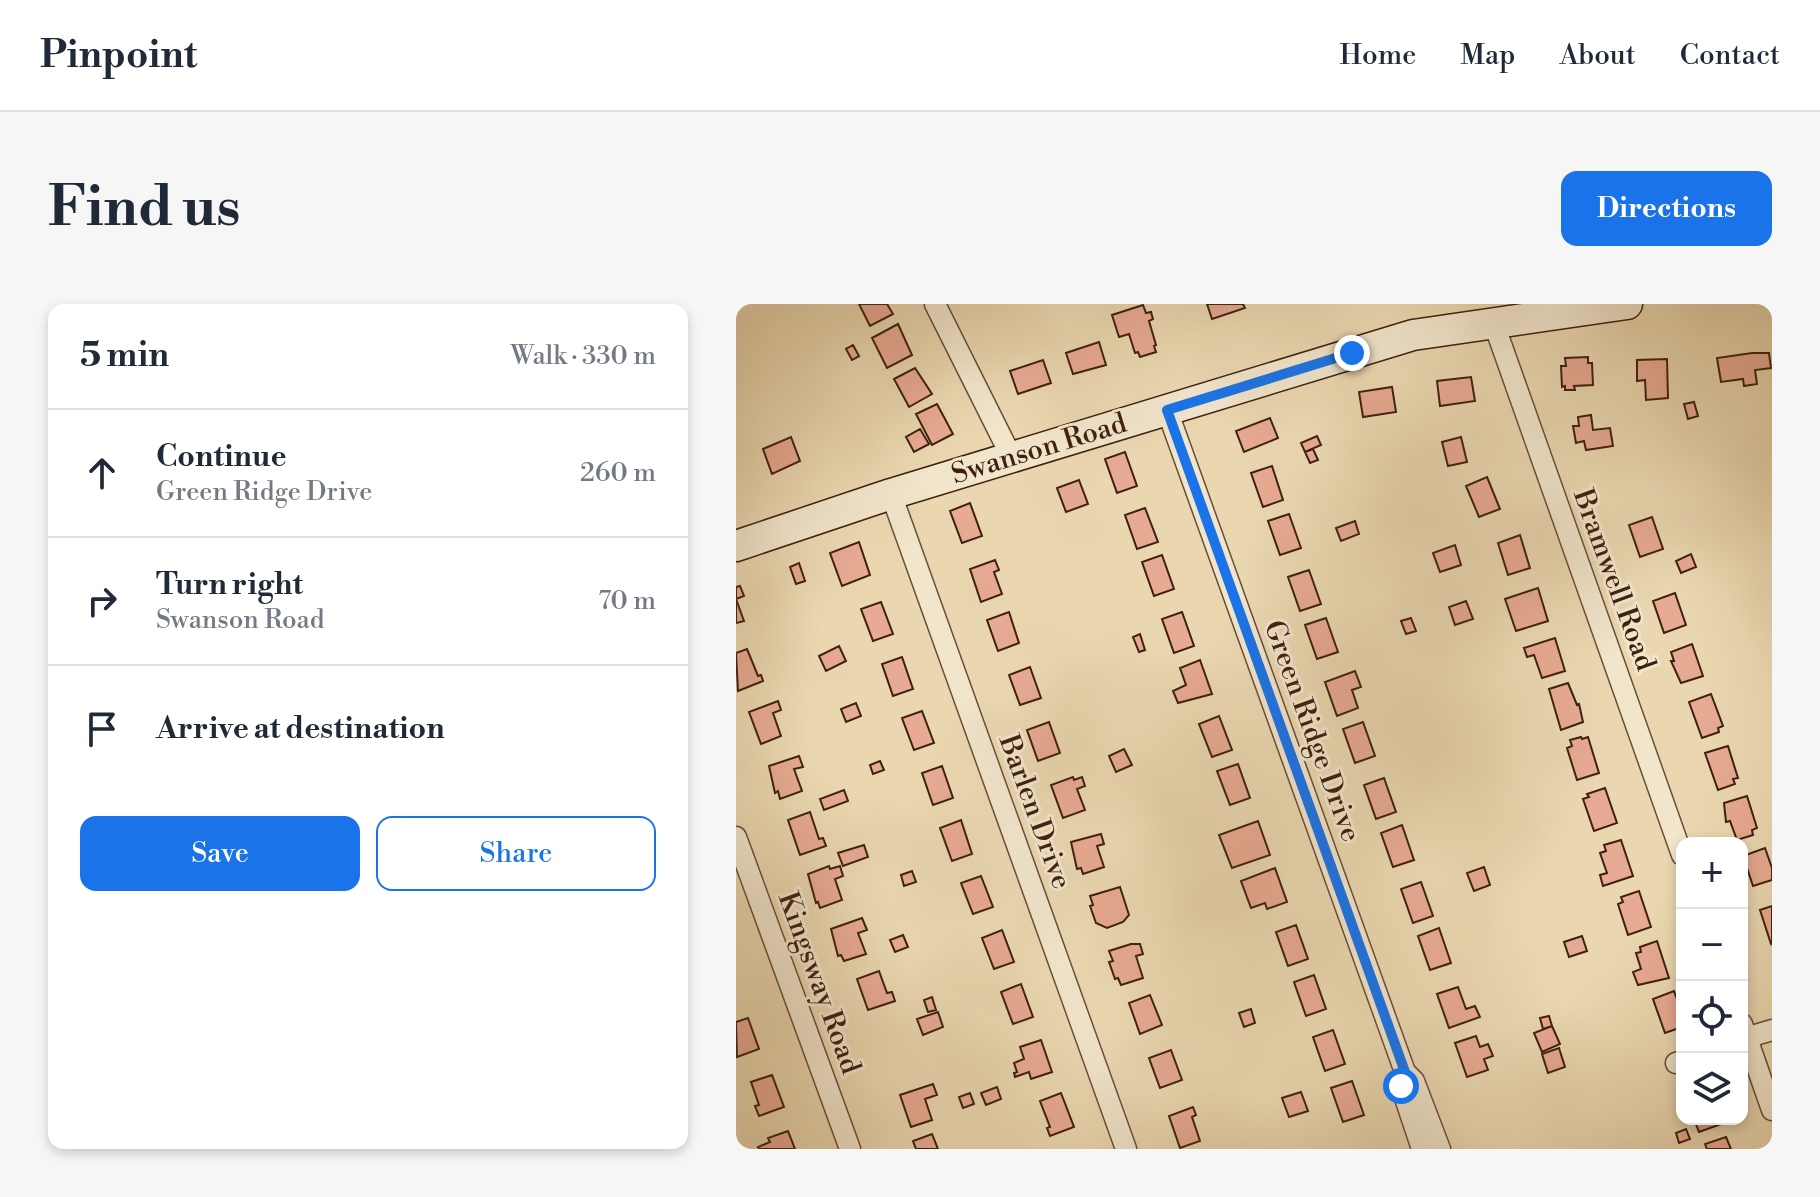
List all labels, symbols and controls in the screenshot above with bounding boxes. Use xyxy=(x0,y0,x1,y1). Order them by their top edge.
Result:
text: Pinpoint xyxy=(40,32,197,79)
text: Home xyxy=(1340,38,1416,73)
text: Map xyxy=(1460,38,1515,73)
text: About xyxy=(1559,38,1636,73)
text: Contact xyxy=(1680,38,1780,73)
button: Directions xyxy=(1561,171,1772,246)
text: Find us xyxy=(48,173,241,243)
text: 5 min xyxy=(80,335,169,377)
route end xyxy=(1334,335,1370,371)
text: Walk · 330 m xyxy=(511,340,656,372)
street label: Swanson Road xyxy=(947,406,1131,492)
text: Continue xyxy=(156,438,287,476)
icon: ahead xyxy=(80,451,124,495)
text: 260 m xyxy=(580,457,656,489)
text: Green Ridge Drive xyxy=(156,476,372,508)
street label: Bramwell Road xyxy=(1565,483,1663,676)
text: Turn right xyxy=(156,566,303,604)
icon: right xyxy=(80,579,124,623)
text: 70 m xyxy=(598,585,656,617)
text: Swanson Road xyxy=(156,604,324,636)
street label: Green Ridge Drive xyxy=(1256,615,1368,847)
icon: arrive xyxy=(80,707,124,751)
text: Arrive at destination xyxy=(156,710,445,748)
street label: Barlen Drive xyxy=(991,729,1079,894)
button: Save xyxy=(80,816,360,891)
button: Share xyxy=(376,816,656,891)
map controls xyxy=(1676,837,1748,1125)
button: + xyxy=(1676,837,1748,909)
street label: Kingsway Road xyxy=(770,887,868,1079)
button: − xyxy=(1676,909,1748,981)
button: locate xyxy=(1676,981,1748,1053)
button: layers xyxy=(1676,1053,1748,1125)
route start xyxy=(1383,1068,1419,1104)

